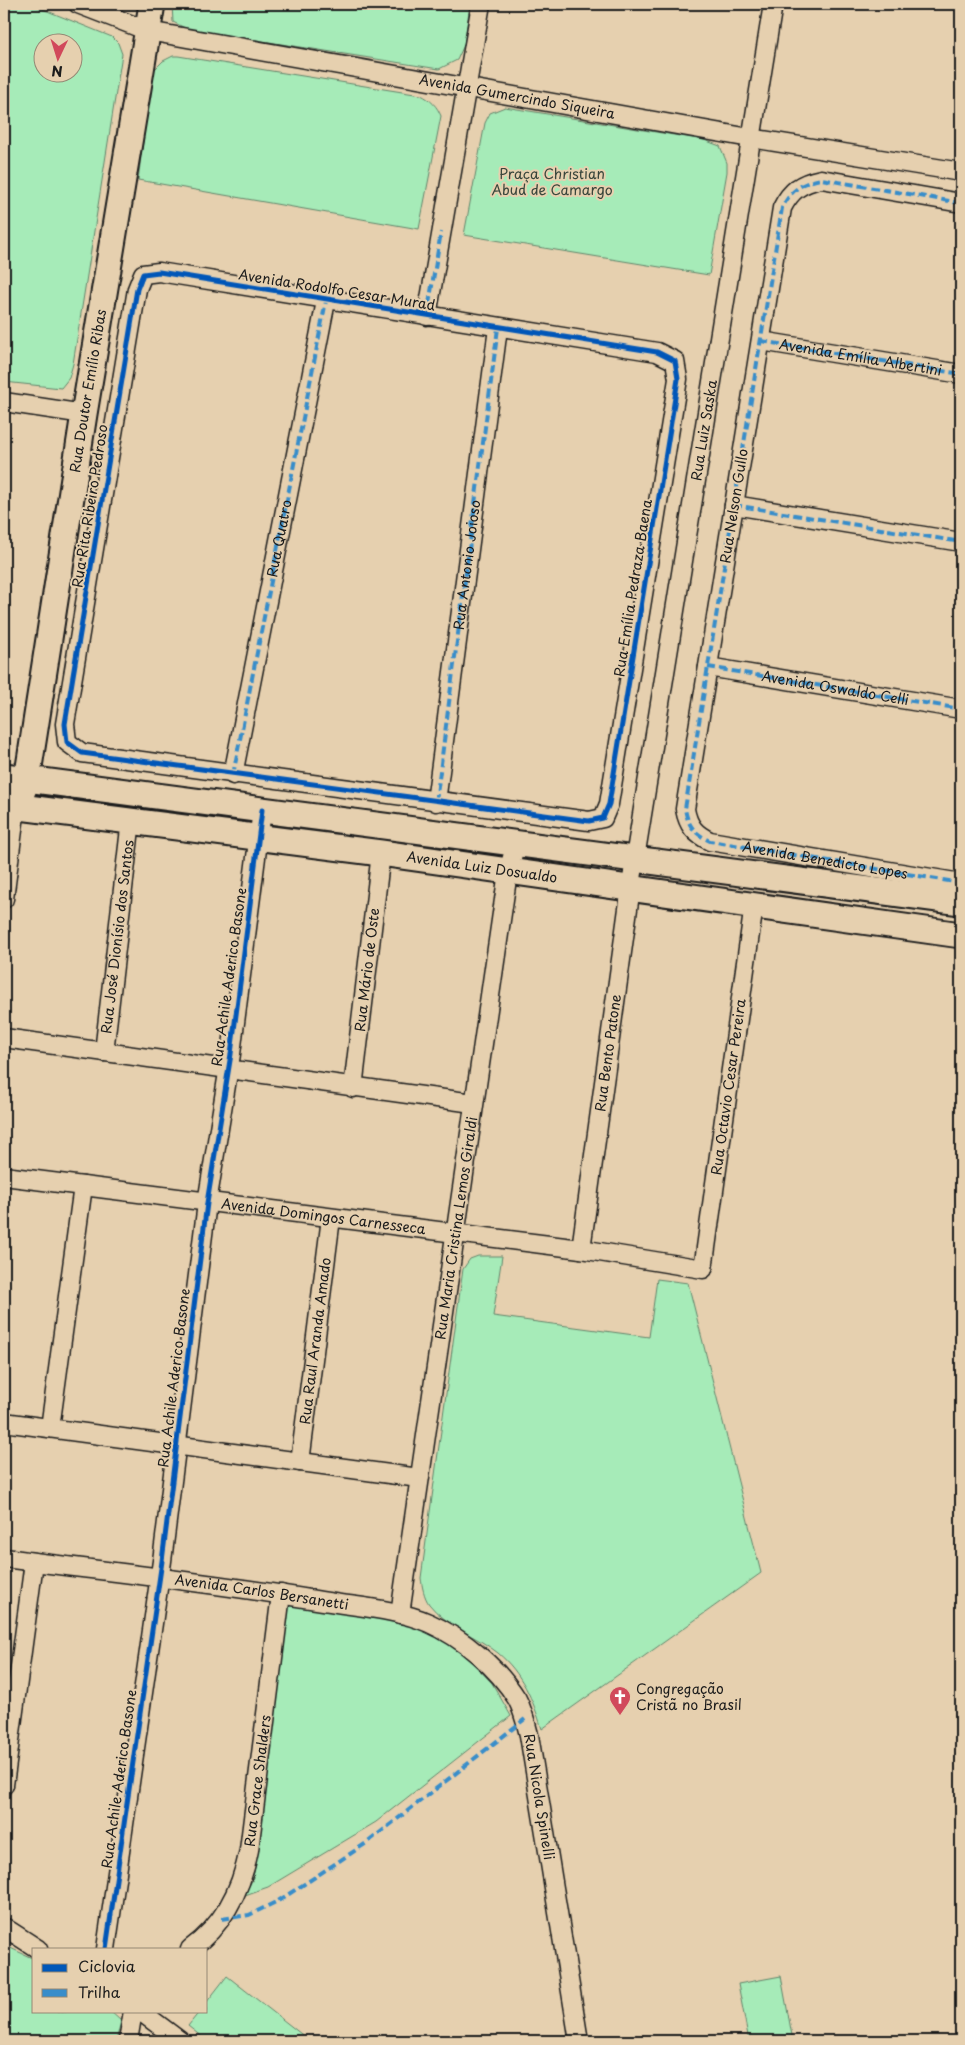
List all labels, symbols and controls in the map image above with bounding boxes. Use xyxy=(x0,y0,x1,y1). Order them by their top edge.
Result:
north arrow xyxy=(32,32,82,82)
text: N xyxy=(51,61,63,82)
street label: Avenida Gumercindo Siqueira xyxy=(418,68,617,124)
park label: Praça Christian Abud de Camargo xyxy=(491,163,613,200)
street label: Avenida Rodolfo Cesar Murad xyxy=(237,264,437,316)
street label: Rua Doutor Emílio Ribas xyxy=(64,307,111,474)
street label: Avenida Emília Albertini xyxy=(778,333,944,381)
street label: Rua Luiz Saska xyxy=(685,378,722,482)
street label: Rua Rita Ribeiro Pedroso xyxy=(66,423,113,589)
street label: Rua Nelson Gullo xyxy=(714,447,753,565)
street label: Rua Emília Pedraza Baena xyxy=(608,497,657,678)
street label: Rua Quatro xyxy=(261,498,297,579)
street label: Rua Antonio Joioso xyxy=(448,499,485,631)
street label: Avenida Oswaldo Celli xyxy=(760,665,911,710)
street label: Avenida Benedicto Lopes xyxy=(741,836,910,884)
street label: Rua José Dionísio dos Santos xyxy=(95,839,139,1035)
street label: Avenida Luiz Dosualdo xyxy=(405,846,559,888)
street label: Rua Achile Aderico Basone xyxy=(206,886,251,1068)
street label: Rua Mário de Oste xyxy=(349,907,384,1033)
street label: Rua Bento Patone xyxy=(589,993,626,1113)
street label: Rua Octavio Cesar Pereira xyxy=(705,997,751,1176)
street label: Rua Maria Cristina Lemos Giraldi xyxy=(429,1115,482,1341)
street label: Avenida Domingos Carnesseca xyxy=(220,1193,427,1239)
street label: Rua Raul Aranda Amado xyxy=(294,1256,336,1426)
street label: Rua Achile Aderico Basone xyxy=(152,1287,195,1469)
street label: Avenida Carlos Bersanetti xyxy=(174,1569,350,1615)
place label: Congregação Cristã no Brasil xyxy=(636,1678,742,1715)
church icon: Congregação Cristã no Brasil xyxy=(608,1685,632,1716)
street label: Rua Achile Aderico Basone xyxy=(96,1688,141,1870)
street label: Rua Grace Shalders xyxy=(239,1714,276,1848)
street label: Rua Nicola Spinelli xyxy=(519,1732,560,1861)
legend xyxy=(32,1948,208,2012)
text: Ciclovia xyxy=(78,1954,136,1977)
text: Trilha xyxy=(78,1980,121,2003)

